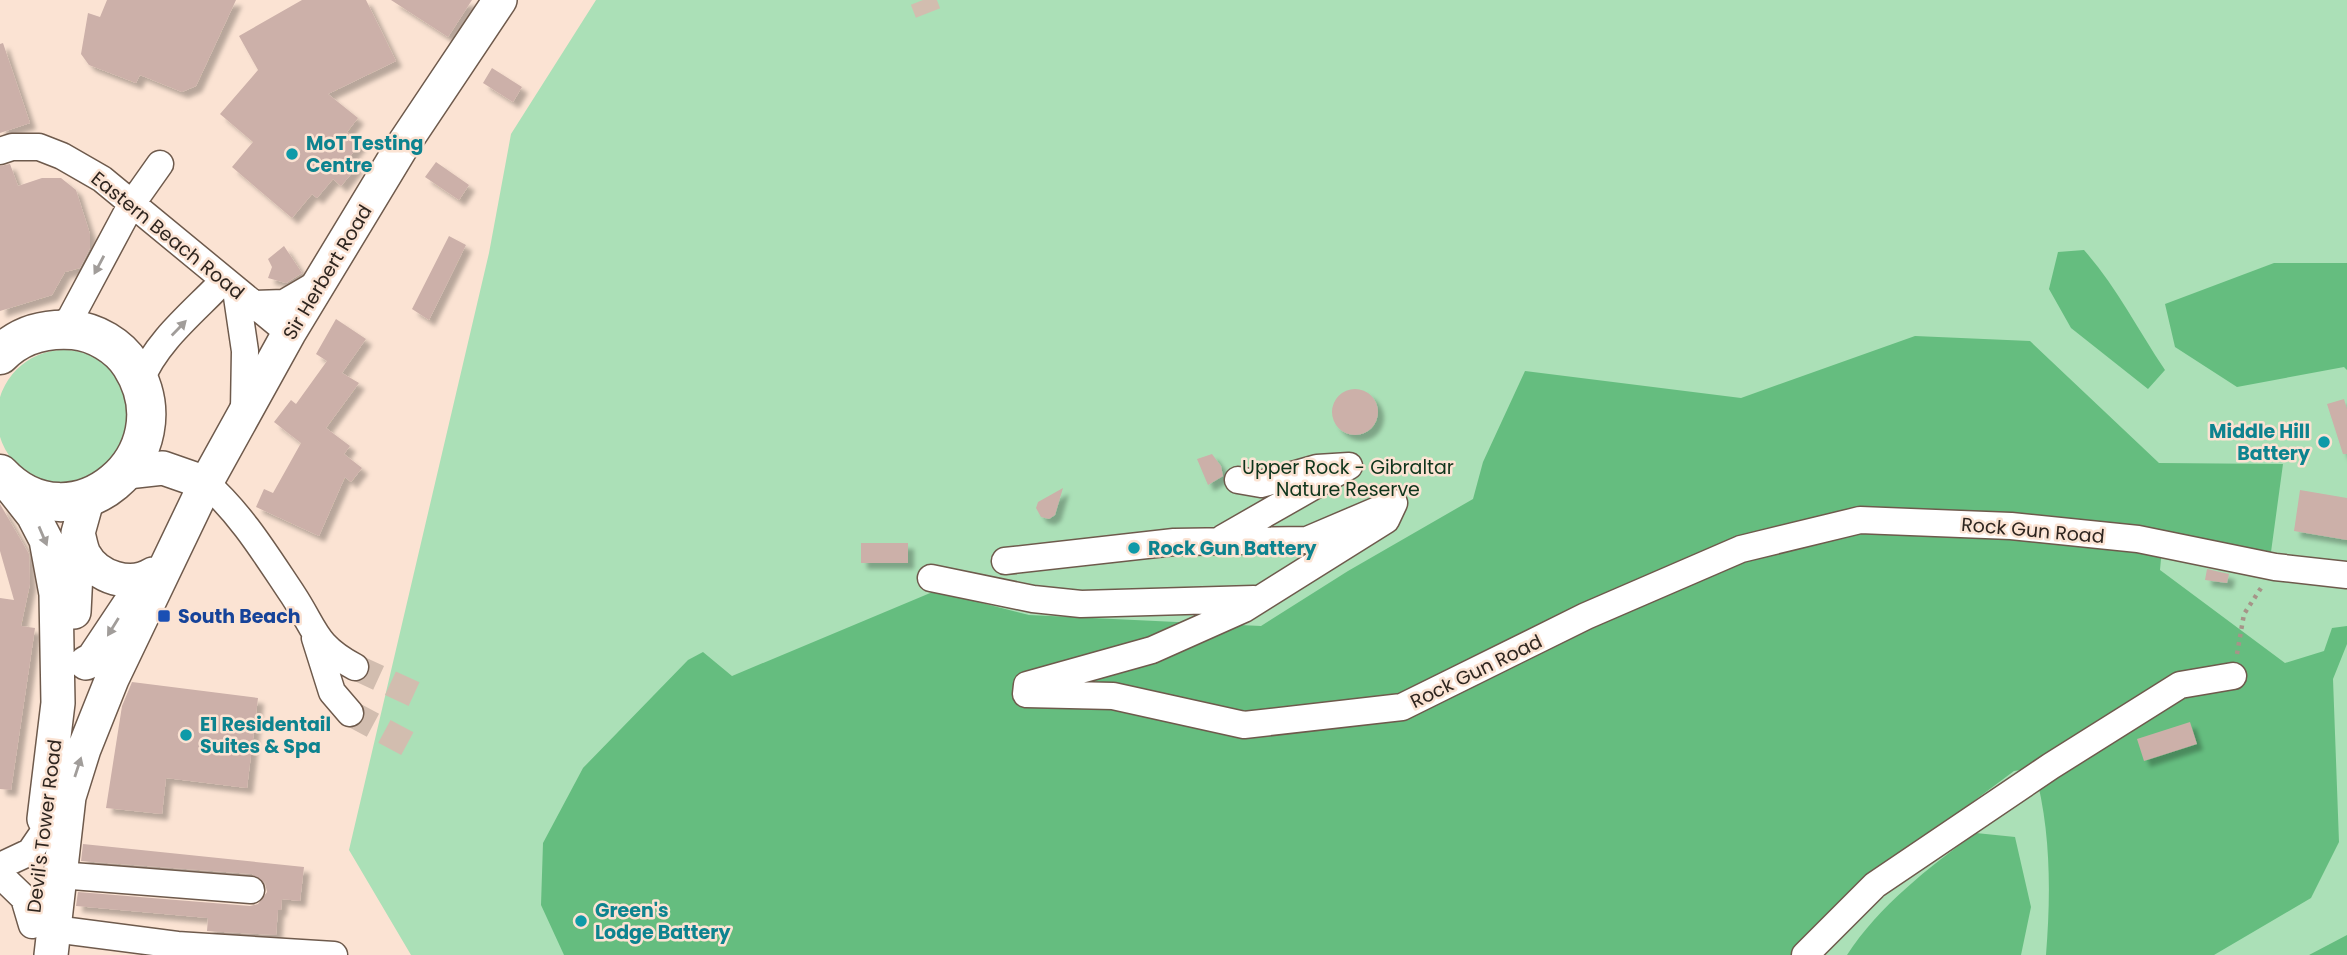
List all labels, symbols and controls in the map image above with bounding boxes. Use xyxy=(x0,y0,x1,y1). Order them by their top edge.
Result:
place label: MoT Testing Centre xyxy=(306,130,423,179)
marker: MoT Testing Centre xyxy=(284,146,300,162)
street label: Eastern Beach Road xyxy=(85,165,250,306)
street label: Sir Herbert Road xyxy=(276,200,378,345)
one-way arrow xyxy=(93,255,105,275)
one-way arrow xyxy=(170,320,186,337)
place label: Middle Hill Battery xyxy=(2209,418,2311,467)
marker: Middle Hill Battery xyxy=(2316,434,2332,450)
park label: Upper Rock - Gibraltar Nature Reserve xyxy=(1242,454,1454,503)
street label: Rock Gun Road xyxy=(1960,511,2106,550)
one-way arrow xyxy=(37,526,49,546)
place label: Rock Gun Battery xyxy=(1148,535,1318,562)
marker: Rock Gun Battery xyxy=(1126,540,1142,556)
place label: South Beach xyxy=(178,603,301,630)
marker: South Beach xyxy=(156,608,172,624)
one-way arrow xyxy=(106,617,119,636)
street label: Rock Gun Road xyxy=(1406,628,1547,715)
place label: E1 Residentail Suites & Spa xyxy=(200,711,331,760)
marker: E1 Residentail Suites & Spa xyxy=(178,727,194,743)
street label: Devil's Tower Road xyxy=(20,738,69,914)
one-way arrow xyxy=(73,756,84,777)
place label: Green's Lodge Battery xyxy=(595,897,731,946)
marker: Green's Lodge Battery xyxy=(573,913,589,929)

